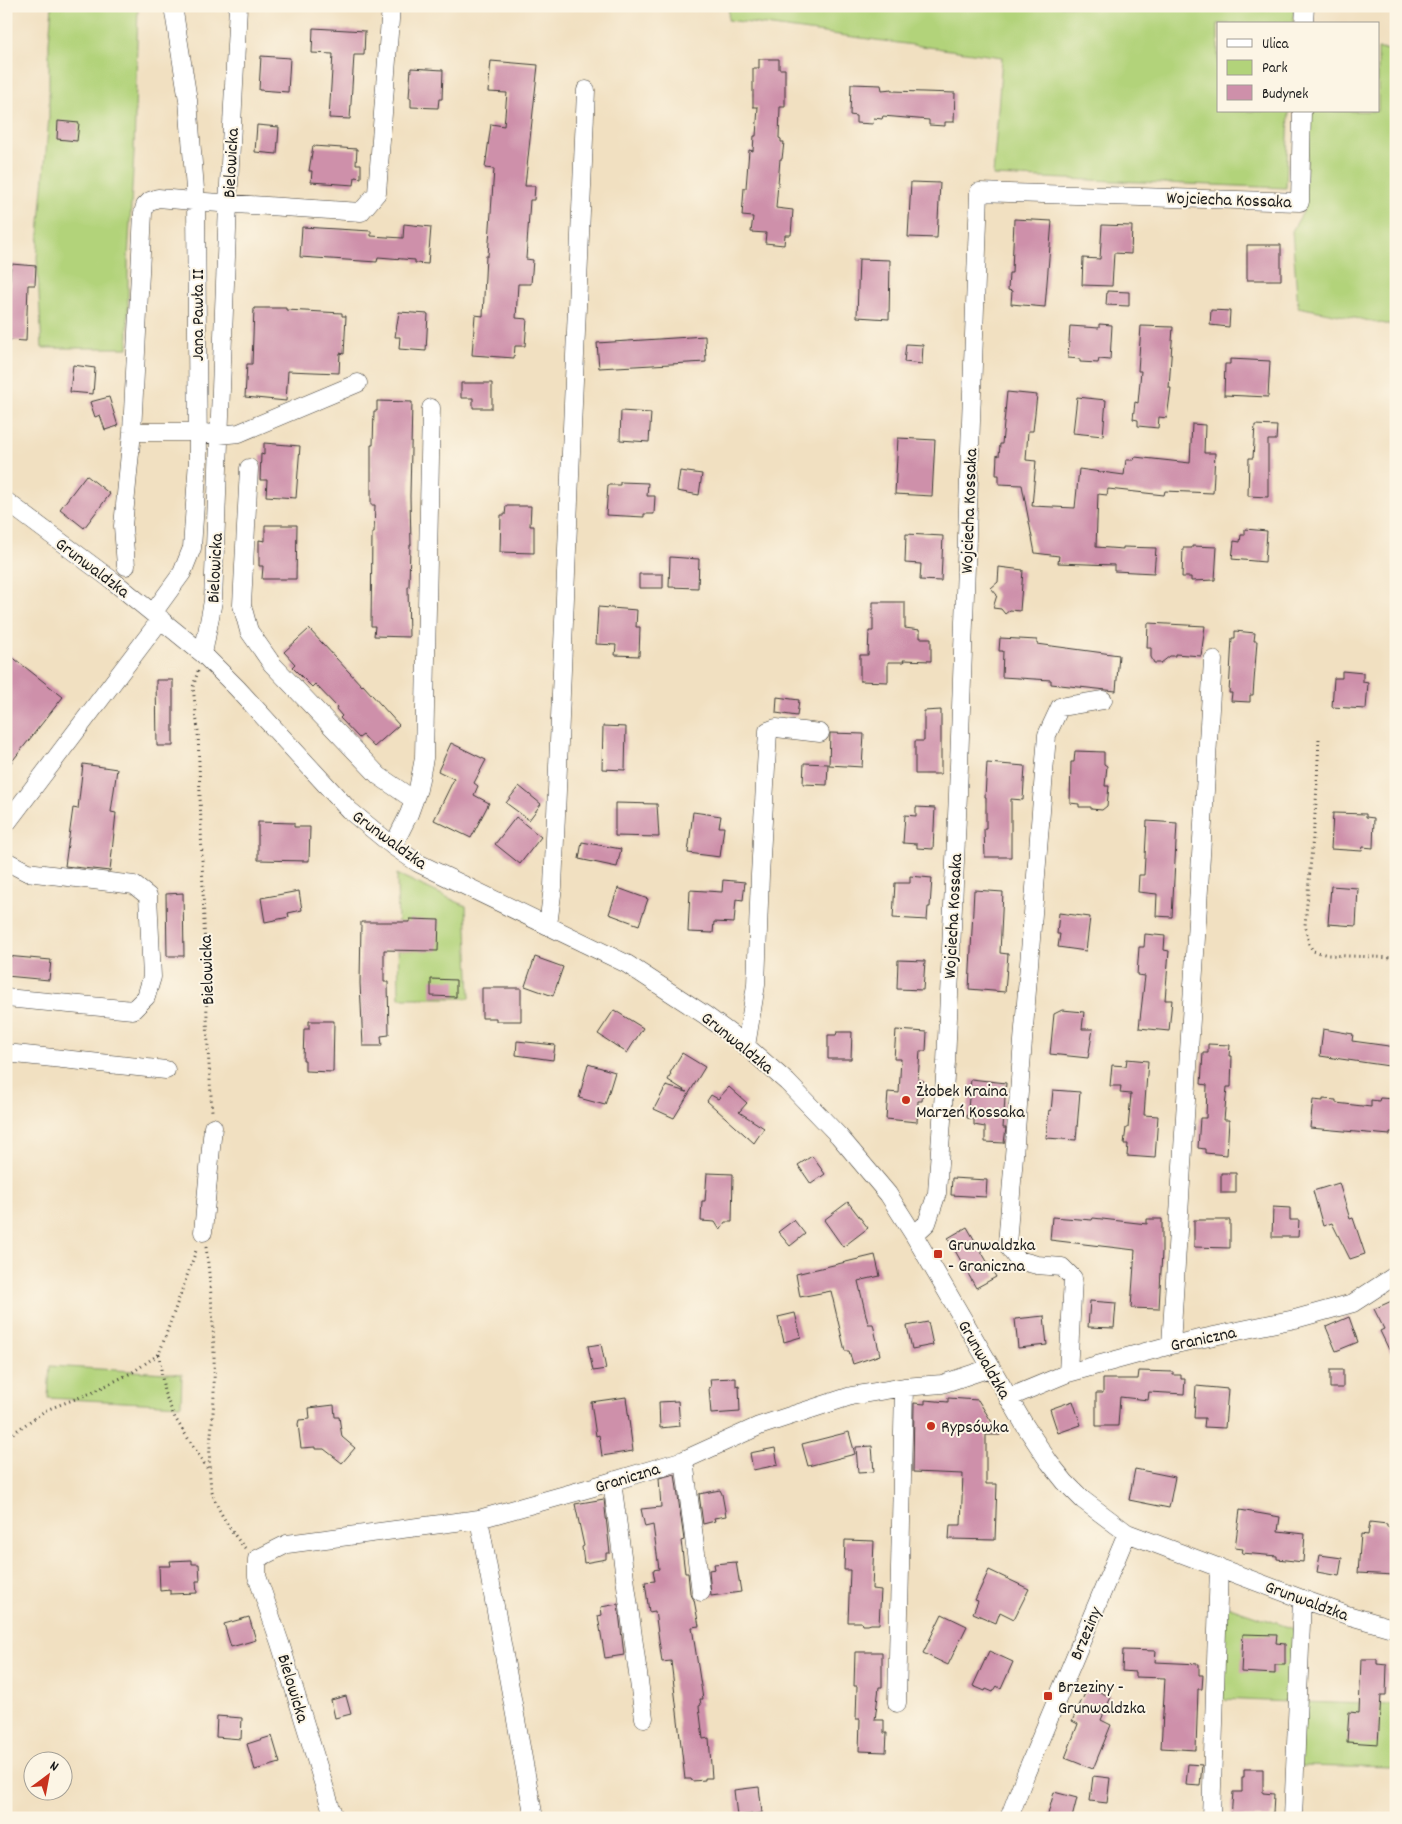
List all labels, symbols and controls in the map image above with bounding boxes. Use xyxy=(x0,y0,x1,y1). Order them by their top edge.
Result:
legend xyxy=(1217,22,1380,112)
text: Ulica xyxy=(1262,34,1290,56)
text: Park xyxy=(1262,58,1288,80)
text: Budynek xyxy=(1262,84,1308,106)
street label: Bielowicka xyxy=(218,127,247,199)
street label: Wojciecha Kossaka xyxy=(1166,187,1293,216)
street label: Jana Pawła II xyxy=(187,268,212,361)
street label: Wojciecha Kossaka xyxy=(956,447,985,574)
street label: Bielowicka xyxy=(202,532,231,604)
street label: Grunwaldzka xyxy=(49,533,134,606)
street label: Grunwaldzka xyxy=(346,805,432,877)
street label: Wojciecha Kossaka xyxy=(939,852,970,979)
street label: Bielowicka xyxy=(195,934,222,1005)
street label: Grunwaldzka xyxy=(695,1007,779,1081)
place label: Żłobek Kraina Marzeń Kossaka xyxy=(916,1080,1025,1126)
marker: Żłobek Kraina Marzeń Kossaka xyxy=(900,1094,912,1106)
place label: Grunwaldzka - Graniczna xyxy=(948,1234,1036,1280)
marker: Grunwaldzka - Graniczna xyxy=(932,1248,944,1260)
street label: Grunwaldzka xyxy=(950,1316,1016,1405)
street label: Graniczna xyxy=(1168,1321,1239,1360)
place label: Rypsówka xyxy=(941,1416,1009,1441)
marker: Rypsówka xyxy=(925,1420,937,1432)
street label: Graniczna xyxy=(592,1458,664,1501)
street label: Grunwaldzka xyxy=(1261,1576,1352,1629)
street label: Brzeziny xyxy=(1065,1603,1110,1665)
street label: Bielowicka xyxy=(269,1652,314,1726)
place label: Brzeziny - Grunwaldzka xyxy=(1058,1676,1146,1722)
marker: Brzeziny - Grunwaldzka xyxy=(1042,1690,1054,1702)
north arrow xyxy=(22,1752,72,1802)
text: N xyxy=(46,1756,62,1777)

